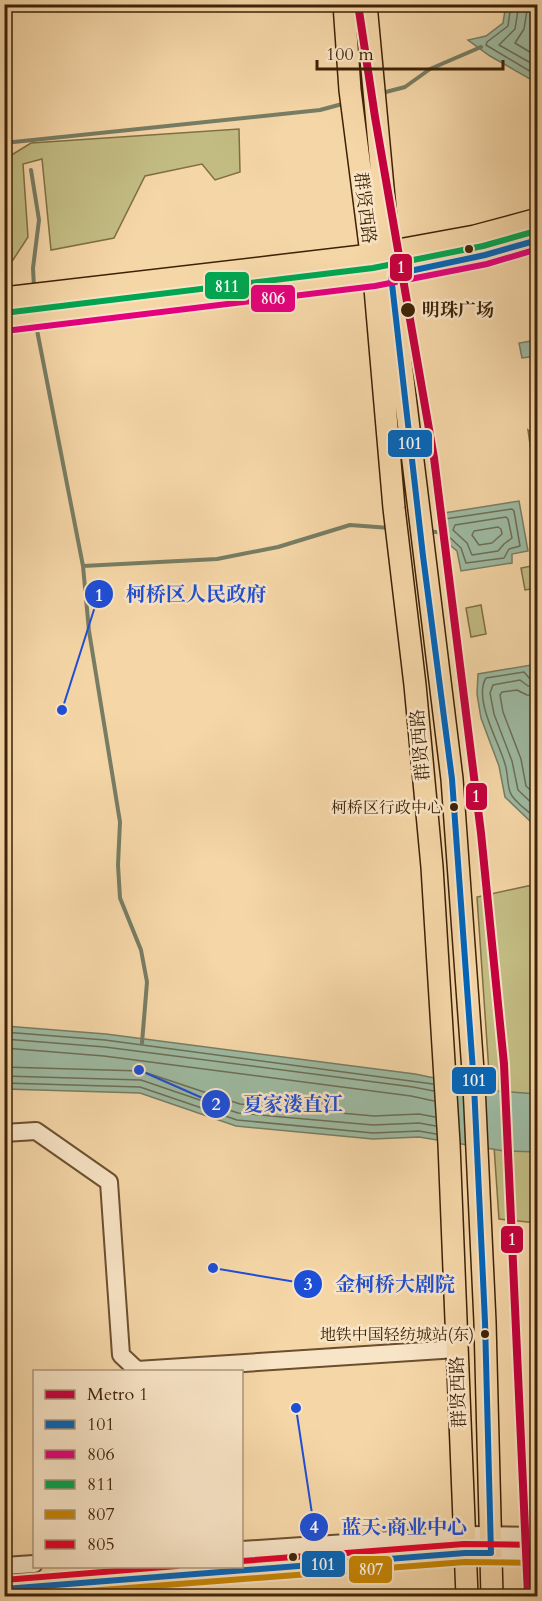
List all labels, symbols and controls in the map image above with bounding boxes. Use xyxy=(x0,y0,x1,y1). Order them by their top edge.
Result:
scale bar xyxy=(317,33,503,71)
text: 100 m xyxy=(326,42,374,67)
street label: 群贤西路 xyxy=(348,171,381,245)
unlabelled marker xyxy=(463,243,475,255)
line badge: 1 xyxy=(389,253,413,282)
text: 1 xyxy=(397,257,405,279)
line badge: 811 xyxy=(204,271,250,300)
text: 811 xyxy=(215,276,239,298)
line badge: 806 xyxy=(250,284,296,313)
text: 806 xyxy=(261,288,285,310)
place label: 明珠广场 xyxy=(422,298,494,323)
marker: 明珠广场 xyxy=(399,301,417,319)
line badge: 101 xyxy=(387,429,433,458)
text: 101 xyxy=(398,433,422,455)
callout: 柯桥区人民政府 xyxy=(84,575,278,613)
text: 柯桥区人民政府 xyxy=(126,581,266,608)
text: 1 xyxy=(94,583,104,608)
street label: 群贤西路 xyxy=(405,708,436,782)
line badge: 1 xyxy=(465,782,488,811)
text: 1 xyxy=(472,786,480,808)
place label: 柯桥区行政中心 xyxy=(331,797,443,819)
marker: 柯桥区行政中心 xyxy=(448,801,460,813)
line badge: 101 xyxy=(451,1066,497,1095)
text: 101 xyxy=(462,1070,486,1092)
callout: 夏家溇直江 xyxy=(201,1085,355,1123)
text: 夏家溇直江 xyxy=(243,1091,343,1118)
text: 2 xyxy=(211,1092,221,1117)
line badge: 1 xyxy=(500,1225,524,1254)
text: 1 xyxy=(508,1229,516,1251)
callout: 金柯桥大剧院 xyxy=(293,1265,467,1303)
text: 金柯桥大剧院 xyxy=(335,1271,455,1298)
text: 3 xyxy=(303,1272,313,1297)
place label: 地铁中国轻纺城站(东) xyxy=(320,1324,474,1346)
marker: 地铁中国轻纺城站(东) xyxy=(479,1328,491,1340)
street label: 群贤西路 xyxy=(445,1356,472,1428)
legend xyxy=(33,1370,243,1568)
text: Metro 1 xyxy=(87,1382,148,1407)
text: 101 xyxy=(87,1412,115,1437)
text: 806 xyxy=(87,1442,115,1467)
text: 811 xyxy=(87,1472,115,1497)
text: 807 xyxy=(87,1502,115,1527)
callout: 蓝天·商业中心 xyxy=(299,1508,479,1546)
text: 蓝天·商业中心 xyxy=(341,1514,467,1541)
text: 4 xyxy=(309,1515,319,1540)
text: 805 xyxy=(87,1532,115,1557)
line badge: 101 xyxy=(301,1550,346,1578)
unlabelled marker xyxy=(287,1551,299,1563)
text: 101 xyxy=(311,1554,335,1576)
line badge: 807 xyxy=(348,1555,393,1584)
text: 807 xyxy=(359,1559,383,1581)

